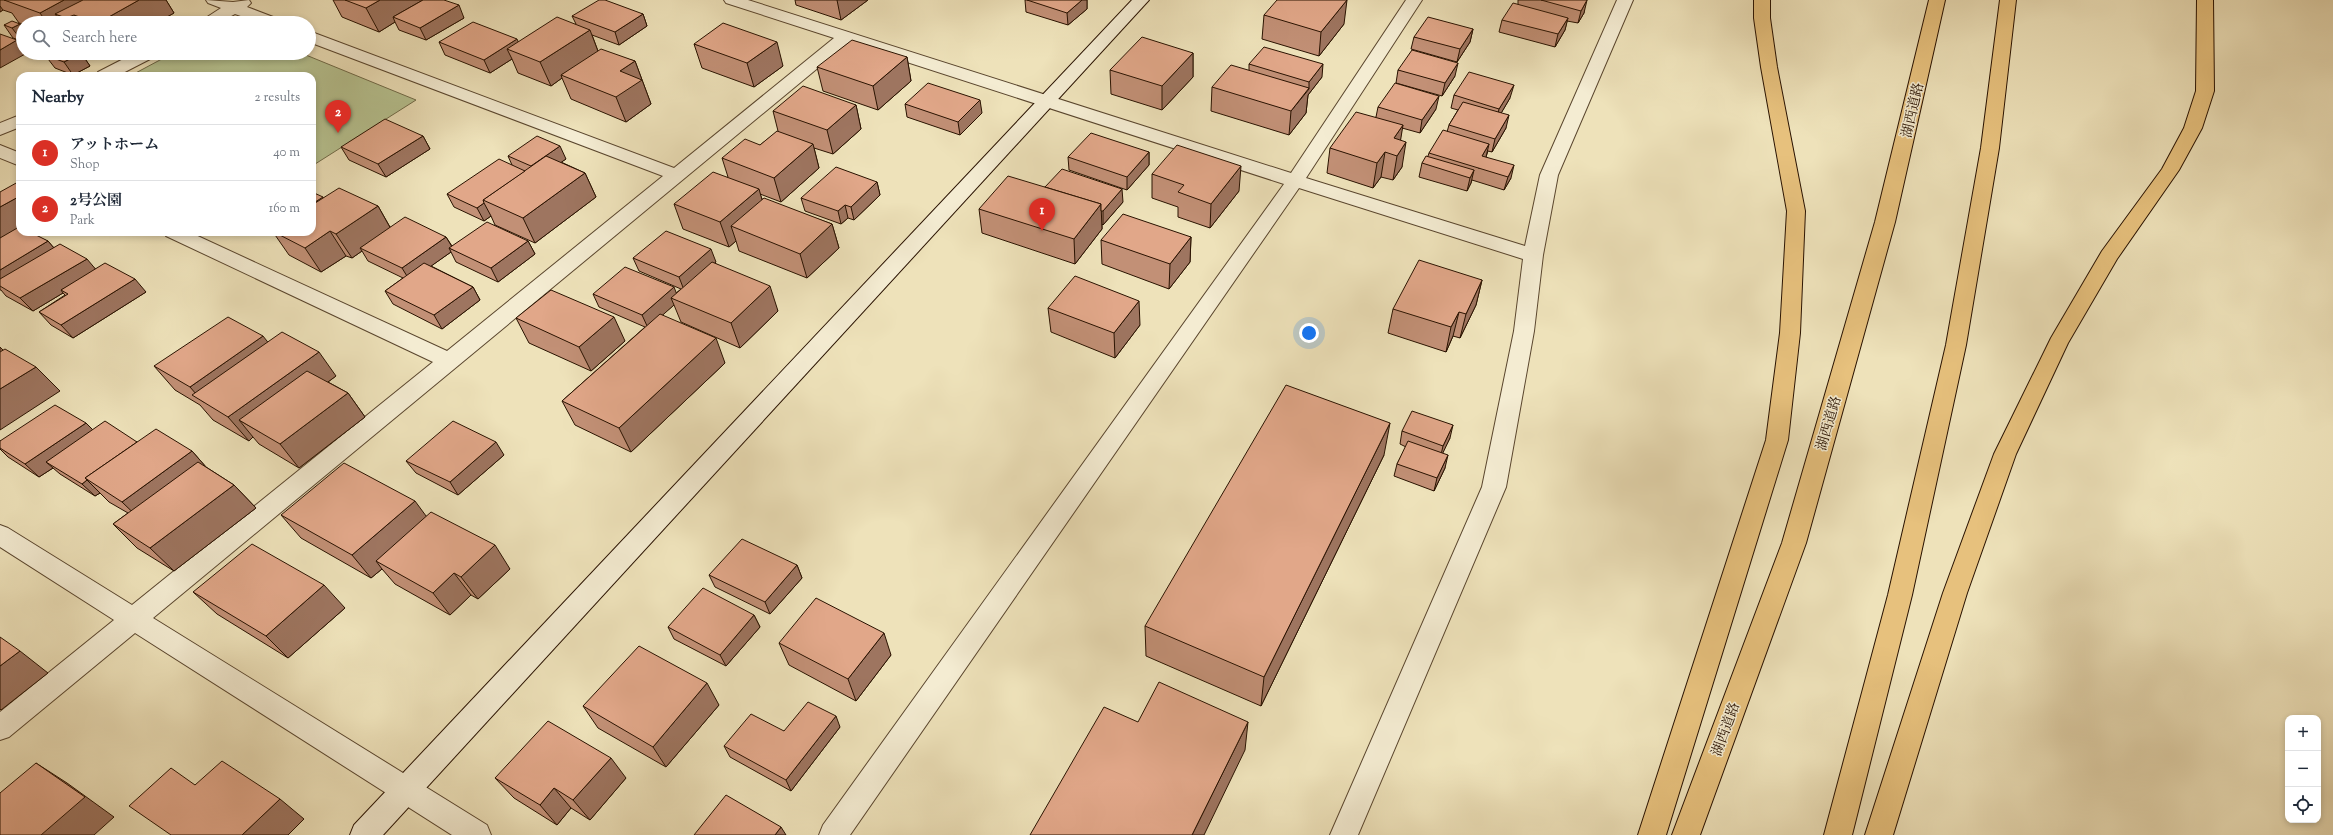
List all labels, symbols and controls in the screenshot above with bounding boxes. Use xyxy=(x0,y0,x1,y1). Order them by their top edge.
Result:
search box xyxy=(16,16,316,60)
icon: search xyxy=(30,27,52,49)
text: Search here xyxy=(62,28,137,49)
street label: 湖西道路 xyxy=(1898,81,1930,140)
text: Nearby xyxy=(32,86,84,110)
text: 2 results xyxy=(255,89,300,107)
pin: 2 xyxy=(325,100,351,133)
text: アットホーム xyxy=(70,135,159,156)
text: 1 xyxy=(43,144,47,162)
text: 40 m xyxy=(273,144,300,162)
text: Shop xyxy=(70,156,99,174)
text: 2号公園 xyxy=(70,191,122,212)
pin: 1 xyxy=(1029,198,1055,231)
text: 2 xyxy=(42,200,48,218)
text: 160 m xyxy=(269,200,300,218)
text: Park xyxy=(70,212,95,230)
your location xyxy=(1299,323,1319,343)
street label: 湖西道路 xyxy=(1813,394,1847,453)
street label: 湖西道路 xyxy=(1708,700,1746,759)
map controls xyxy=(2285,715,2321,823)
button: + xyxy=(2285,715,2321,751)
button: − xyxy=(2285,751,2321,787)
button: locate xyxy=(2285,787,2321,823)

